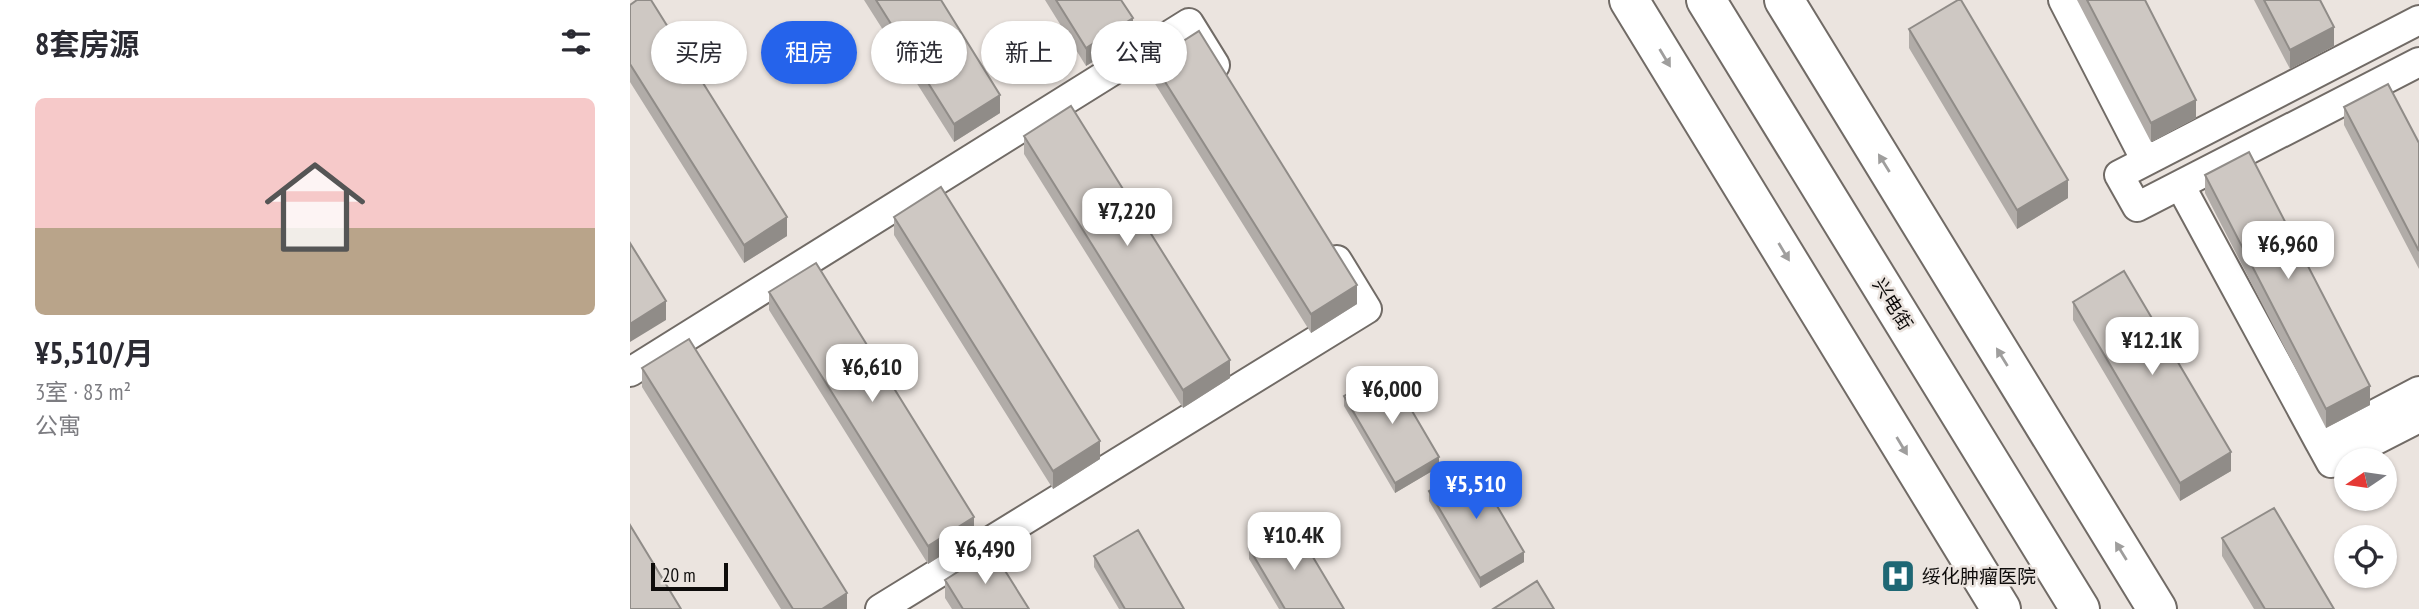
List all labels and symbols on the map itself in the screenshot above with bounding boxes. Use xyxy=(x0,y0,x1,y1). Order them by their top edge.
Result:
one-way arrow xyxy=(1658,49,1671,68)
one-way arrow xyxy=(1877,153,1890,172)
pin: ¥7,220 xyxy=(1070,188,1184,248)
pin: ¥6,960 xyxy=(2231,222,2345,281)
one-way arrow xyxy=(1777,243,1790,262)
street label: 兴电街 xyxy=(1868,273,1918,335)
pin: ¥12.1K xyxy=(2095,318,2209,377)
pin: ¥6,610 xyxy=(815,344,929,404)
one-way arrow xyxy=(1996,347,2009,366)
pin: ¥6,000 xyxy=(1335,366,1449,426)
one-way arrow xyxy=(1896,437,1909,456)
north arrow xyxy=(2334,448,2398,511)
pin: ¥5,510 xyxy=(1419,462,1533,521)
pin: ¥10.4K xyxy=(1237,512,1351,572)
pin: ¥6,490 xyxy=(928,526,1042,586)
one-way arrow xyxy=(2115,541,2128,560)
hospital icon: 绥化肿瘤医院 xyxy=(1879,557,1917,595)
scale bar xyxy=(651,560,728,592)
place label: 绥化肿瘤医院 xyxy=(1922,564,2036,588)

